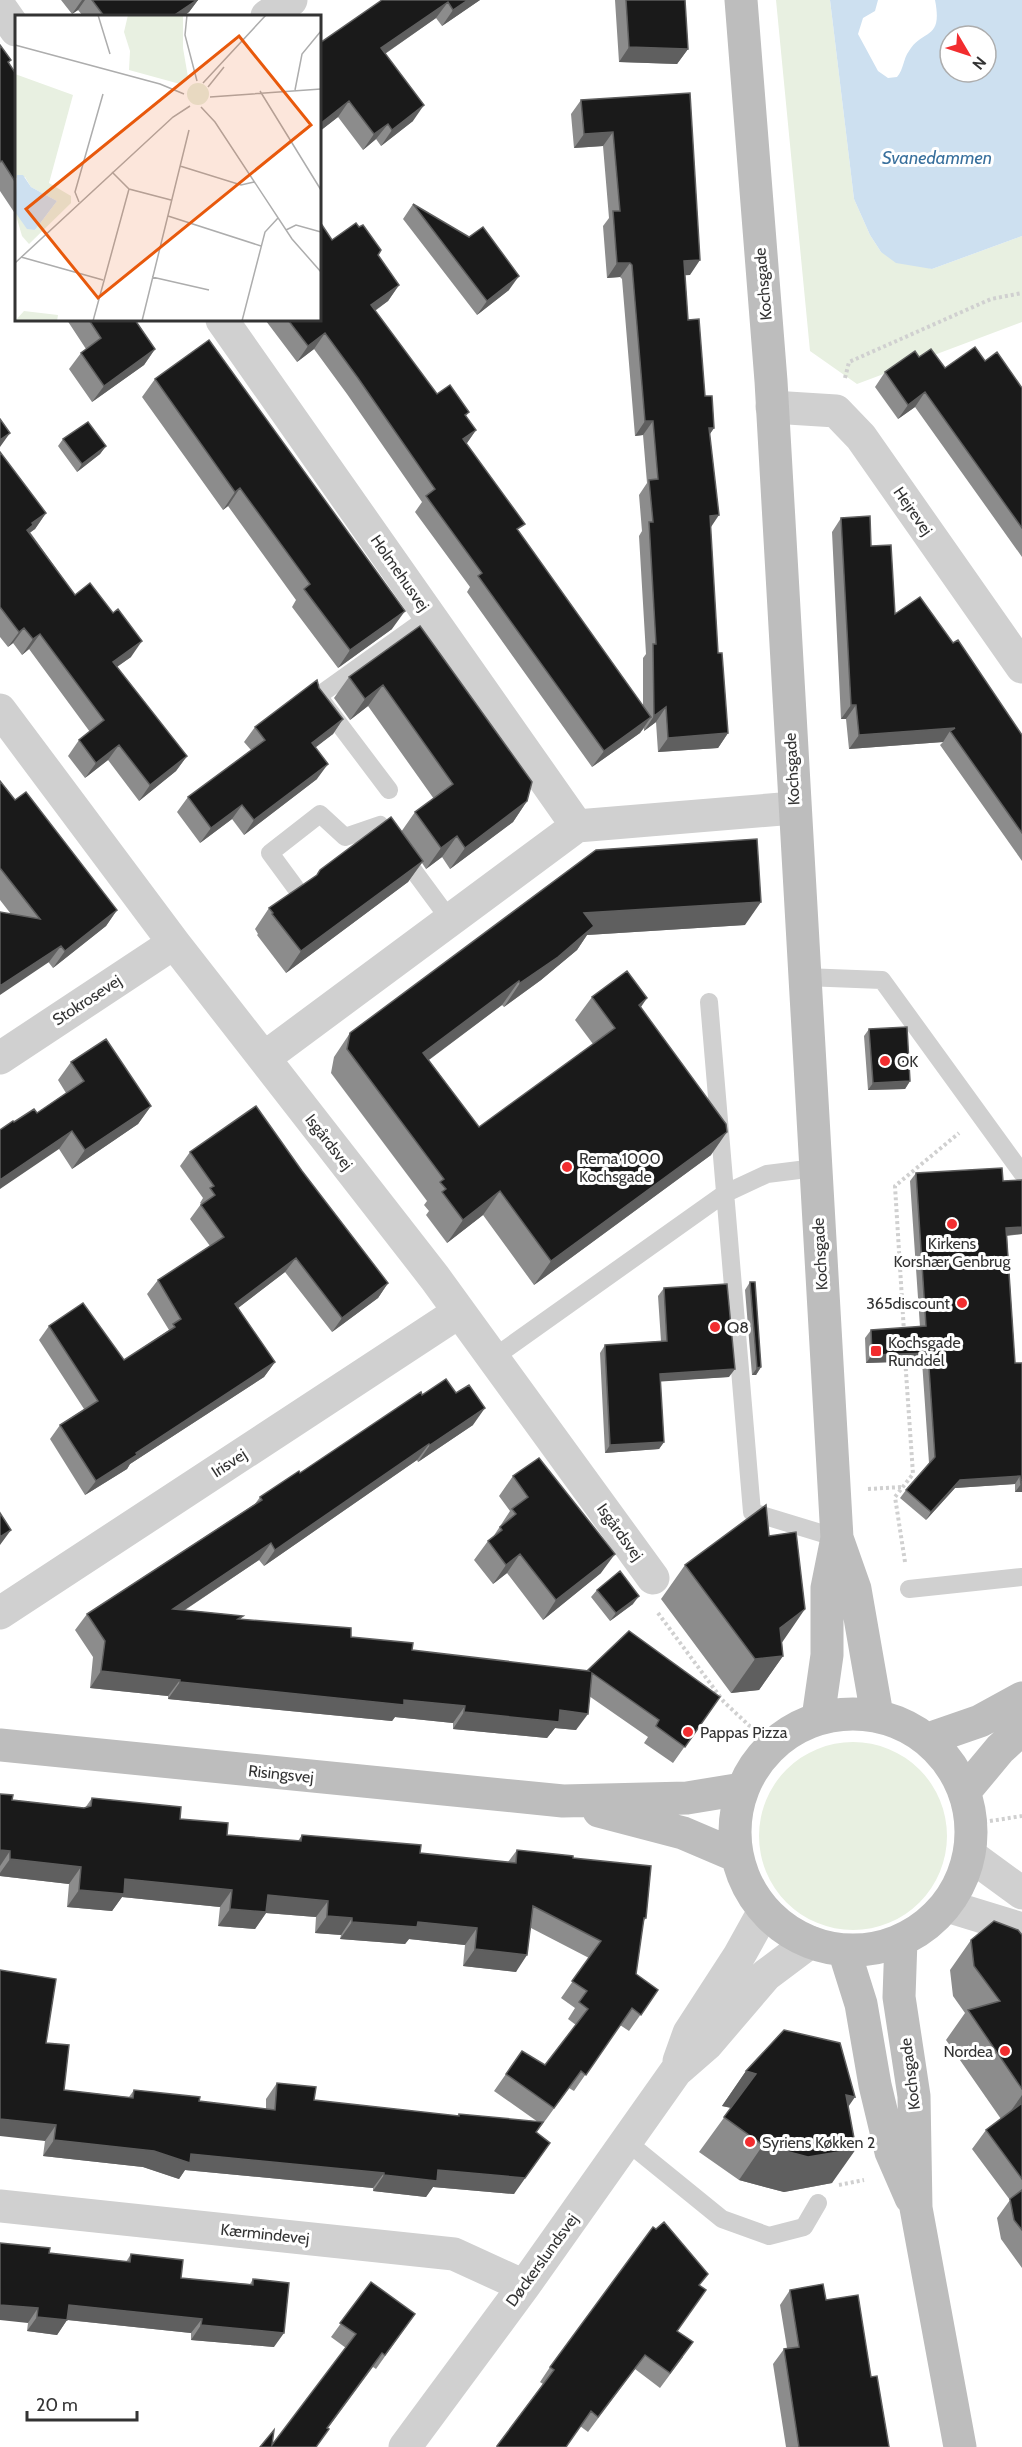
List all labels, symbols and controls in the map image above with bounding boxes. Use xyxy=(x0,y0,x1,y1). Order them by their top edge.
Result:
inset map xyxy=(15,15,321,321)
north arrow xyxy=(938,24,998,84)
text: N xyxy=(968,53,990,73)
water label: Svanedammen xyxy=(882,147,992,169)
street label: Kochsgade xyxy=(750,247,776,321)
street label: Hejrevej xyxy=(889,483,937,539)
street label: Holmehusvej xyxy=(367,531,433,615)
street label: Kochsgade xyxy=(781,732,803,806)
street label: Stokrosevej xyxy=(49,971,125,1029)
place label: OK xyxy=(897,1052,918,1071)
marker: OK xyxy=(878,1054,892,1068)
street label: Isgårdsvej xyxy=(301,1110,357,1174)
place label: Rema 1000 Kochsgade xyxy=(579,1149,661,1186)
marker: Rema 1000 Kochsgade xyxy=(560,1160,574,1174)
street label: Kochsgade xyxy=(809,1217,831,1291)
marker: Kirkens Korshær Genbrug xyxy=(945,1217,959,1231)
place label: Kirkens Korshær Genbrug xyxy=(894,1234,1011,1271)
place label: 365discount xyxy=(866,1294,951,1313)
marker: 365discount xyxy=(955,1296,969,1310)
place label: Q8 xyxy=(727,1318,749,1337)
marker: Q8 xyxy=(708,1320,722,1334)
place label: Kochsgade Runddel xyxy=(888,1333,961,1370)
marker: Kochsgade Runddel xyxy=(869,1344,883,1358)
street label: Irisvej xyxy=(208,1445,250,1481)
street label: Isgårdsvej xyxy=(593,1500,647,1564)
place label: Pappas Pizza xyxy=(700,1723,788,1742)
marker: Pappas Pizza xyxy=(681,1725,695,1739)
street label: Risingsvej xyxy=(247,1761,315,1787)
street label: Kochsgade xyxy=(896,2037,924,2111)
place label: Nordea xyxy=(944,2042,993,2061)
marker: Nordea xyxy=(998,2044,1012,2058)
place label: Syriens Køkken 2 xyxy=(762,2133,875,2152)
marker: Syriens Køkken 2 xyxy=(743,2135,757,2149)
street label: Døckerslundsvej xyxy=(502,2210,582,2310)
street label: Kærmindevej xyxy=(220,2220,310,2248)
scale bar xyxy=(27,2384,136,2422)
text: 20 m xyxy=(36,2394,78,2416)

